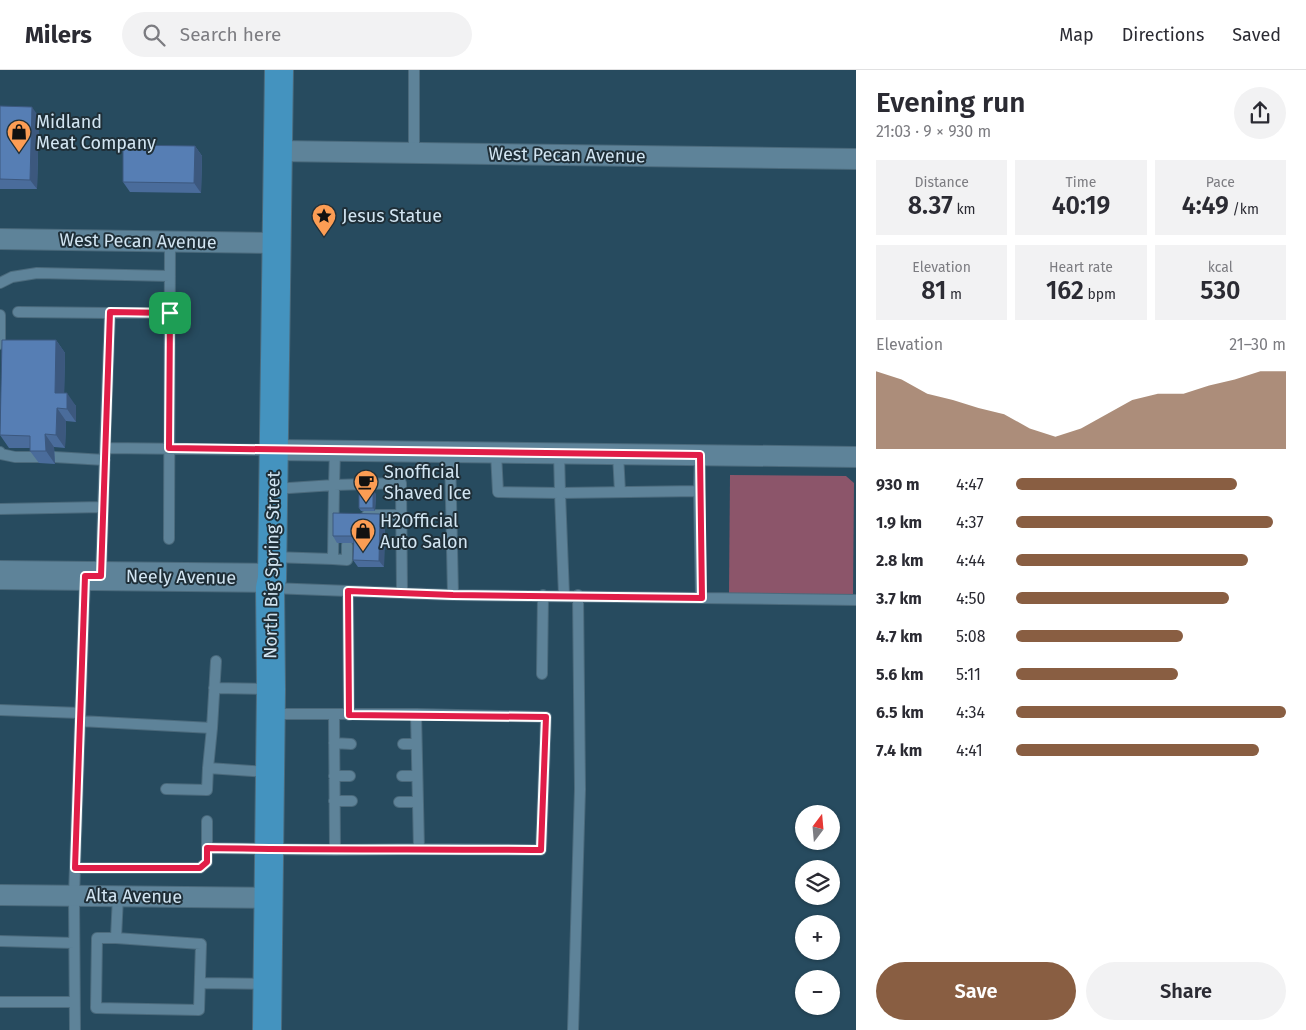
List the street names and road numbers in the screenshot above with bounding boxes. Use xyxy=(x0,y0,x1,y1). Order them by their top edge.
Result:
street label: West Pecan Avenue xyxy=(488,143,646,167)
street label: West Pecan Avenue xyxy=(59,229,217,253)
street label: North Big Spring Street xyxy=(259,470,285,659)
street label: Neely Avenue xyxy=(126,565,236,589)
street label: Alta Avenue xyxy=(86,884,182,908)

